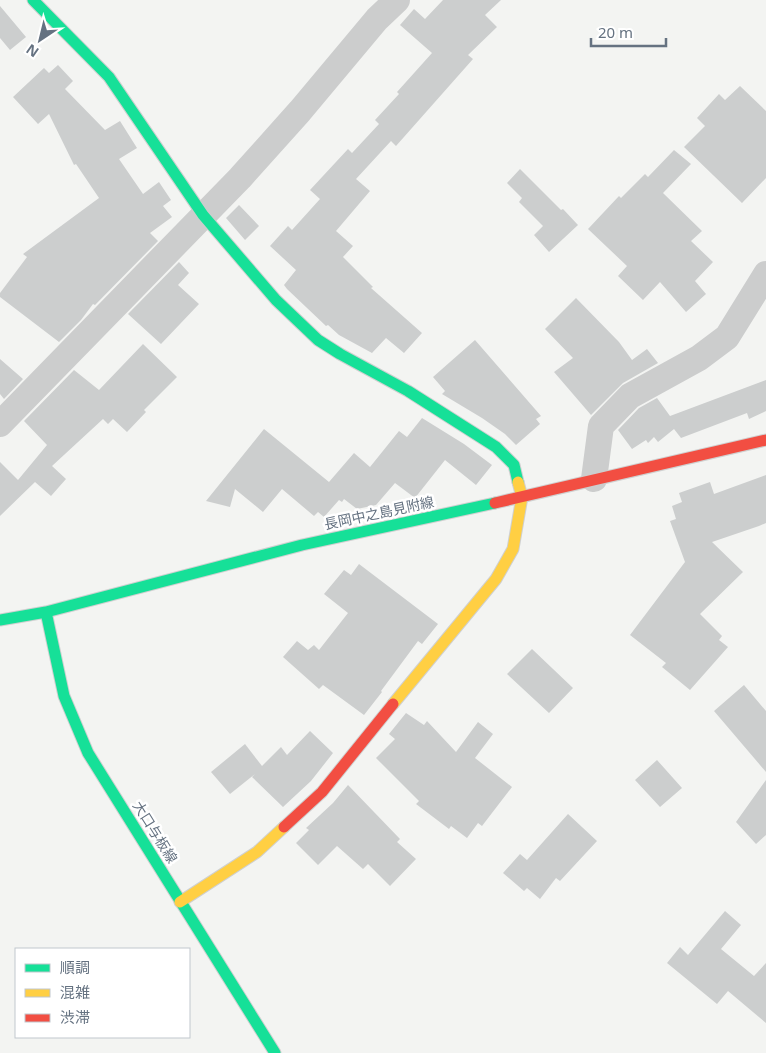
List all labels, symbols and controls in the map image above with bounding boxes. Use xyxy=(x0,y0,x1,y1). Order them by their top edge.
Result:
north arrow xyxy=(15,15,65,65)
scale bar xyxy=(591,15,666,47)
text: 20 m xyxy=(598,22,633,42)
text: N xyxy=(22,40,42,62)
street label: 長岡中之島見附線 xyxy=(322,492,436,533)
street label: 大口与板線 xyxy=(129,797,182,866)
legend xyxy=(15,948,190,1038)
text: 順調 xyxy=(60,957,90,977)
text: 混雑 xyxy=(60,982,90,1002)
text: 渋滞 xyxy=(60,1007,90,1027)

